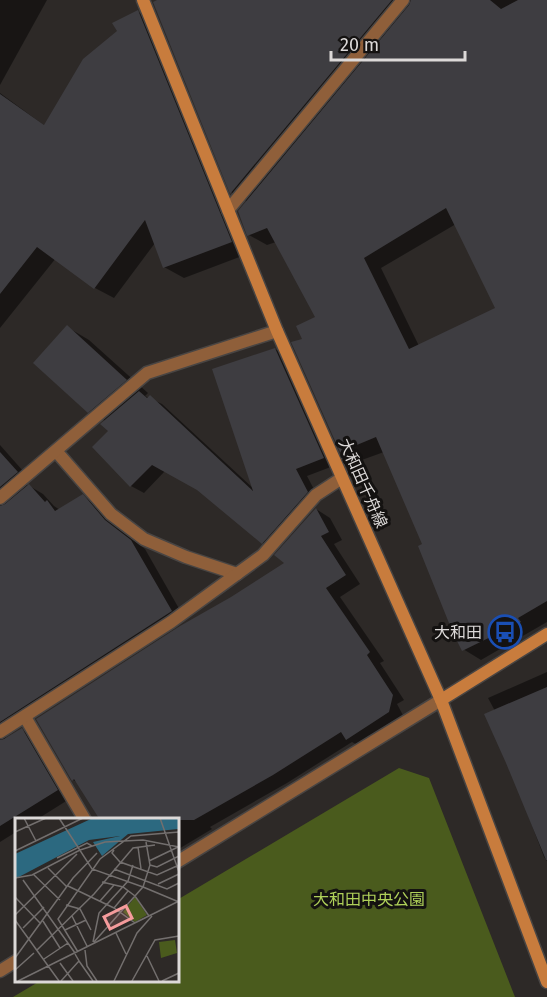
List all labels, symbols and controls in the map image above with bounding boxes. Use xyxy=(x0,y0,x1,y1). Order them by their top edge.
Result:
scale bar xyxy=(331,24,464,62)
text: 20 m xyxy=(340,34,379,56)
street label: 大和田千舟線 xyxy=(335,435,391,531)
bus stop icon: 大和田 xyxy=(487,614,523,650)
place label: 大和田 xyxy=(434,623,482,642)
inset map xyxy=(15,818,178,982)
park label: 大和田中央公園 xyxy=(313,890,425,909)

